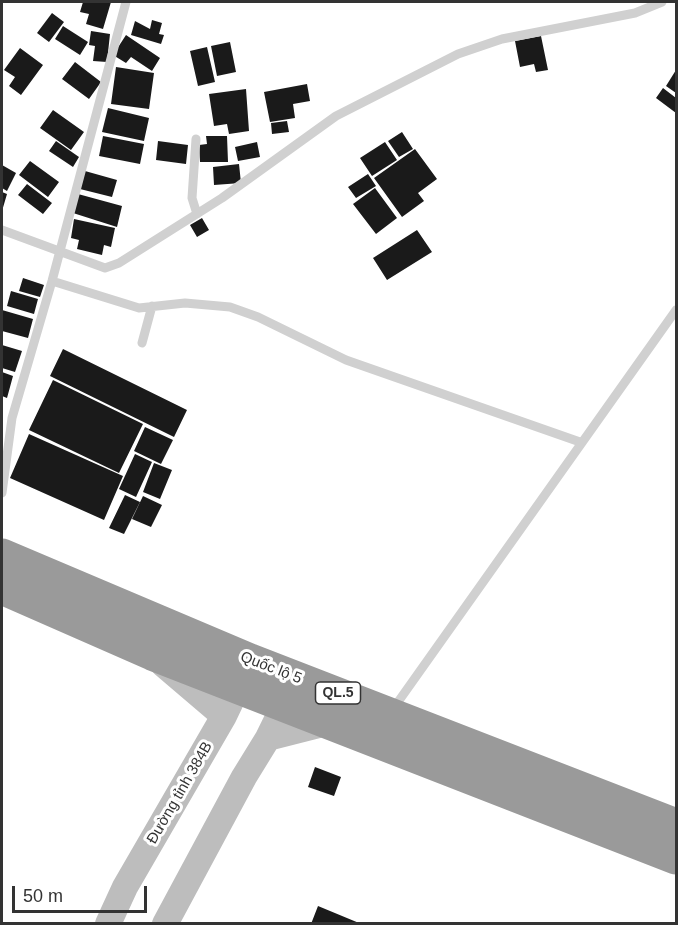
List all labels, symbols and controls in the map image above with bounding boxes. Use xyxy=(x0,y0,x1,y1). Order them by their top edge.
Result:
street label: Quốc lộ 5 xyxy=(238,648,304,688)
road number: QL.5 xyxy=(316,682,360,704)
street label: Đường tỉnh 384B xyxy=(143,739,217,847)
scale bar xyxy=(15,874,150,912)
text: 50 m xyxy=(23,886,63,906)

